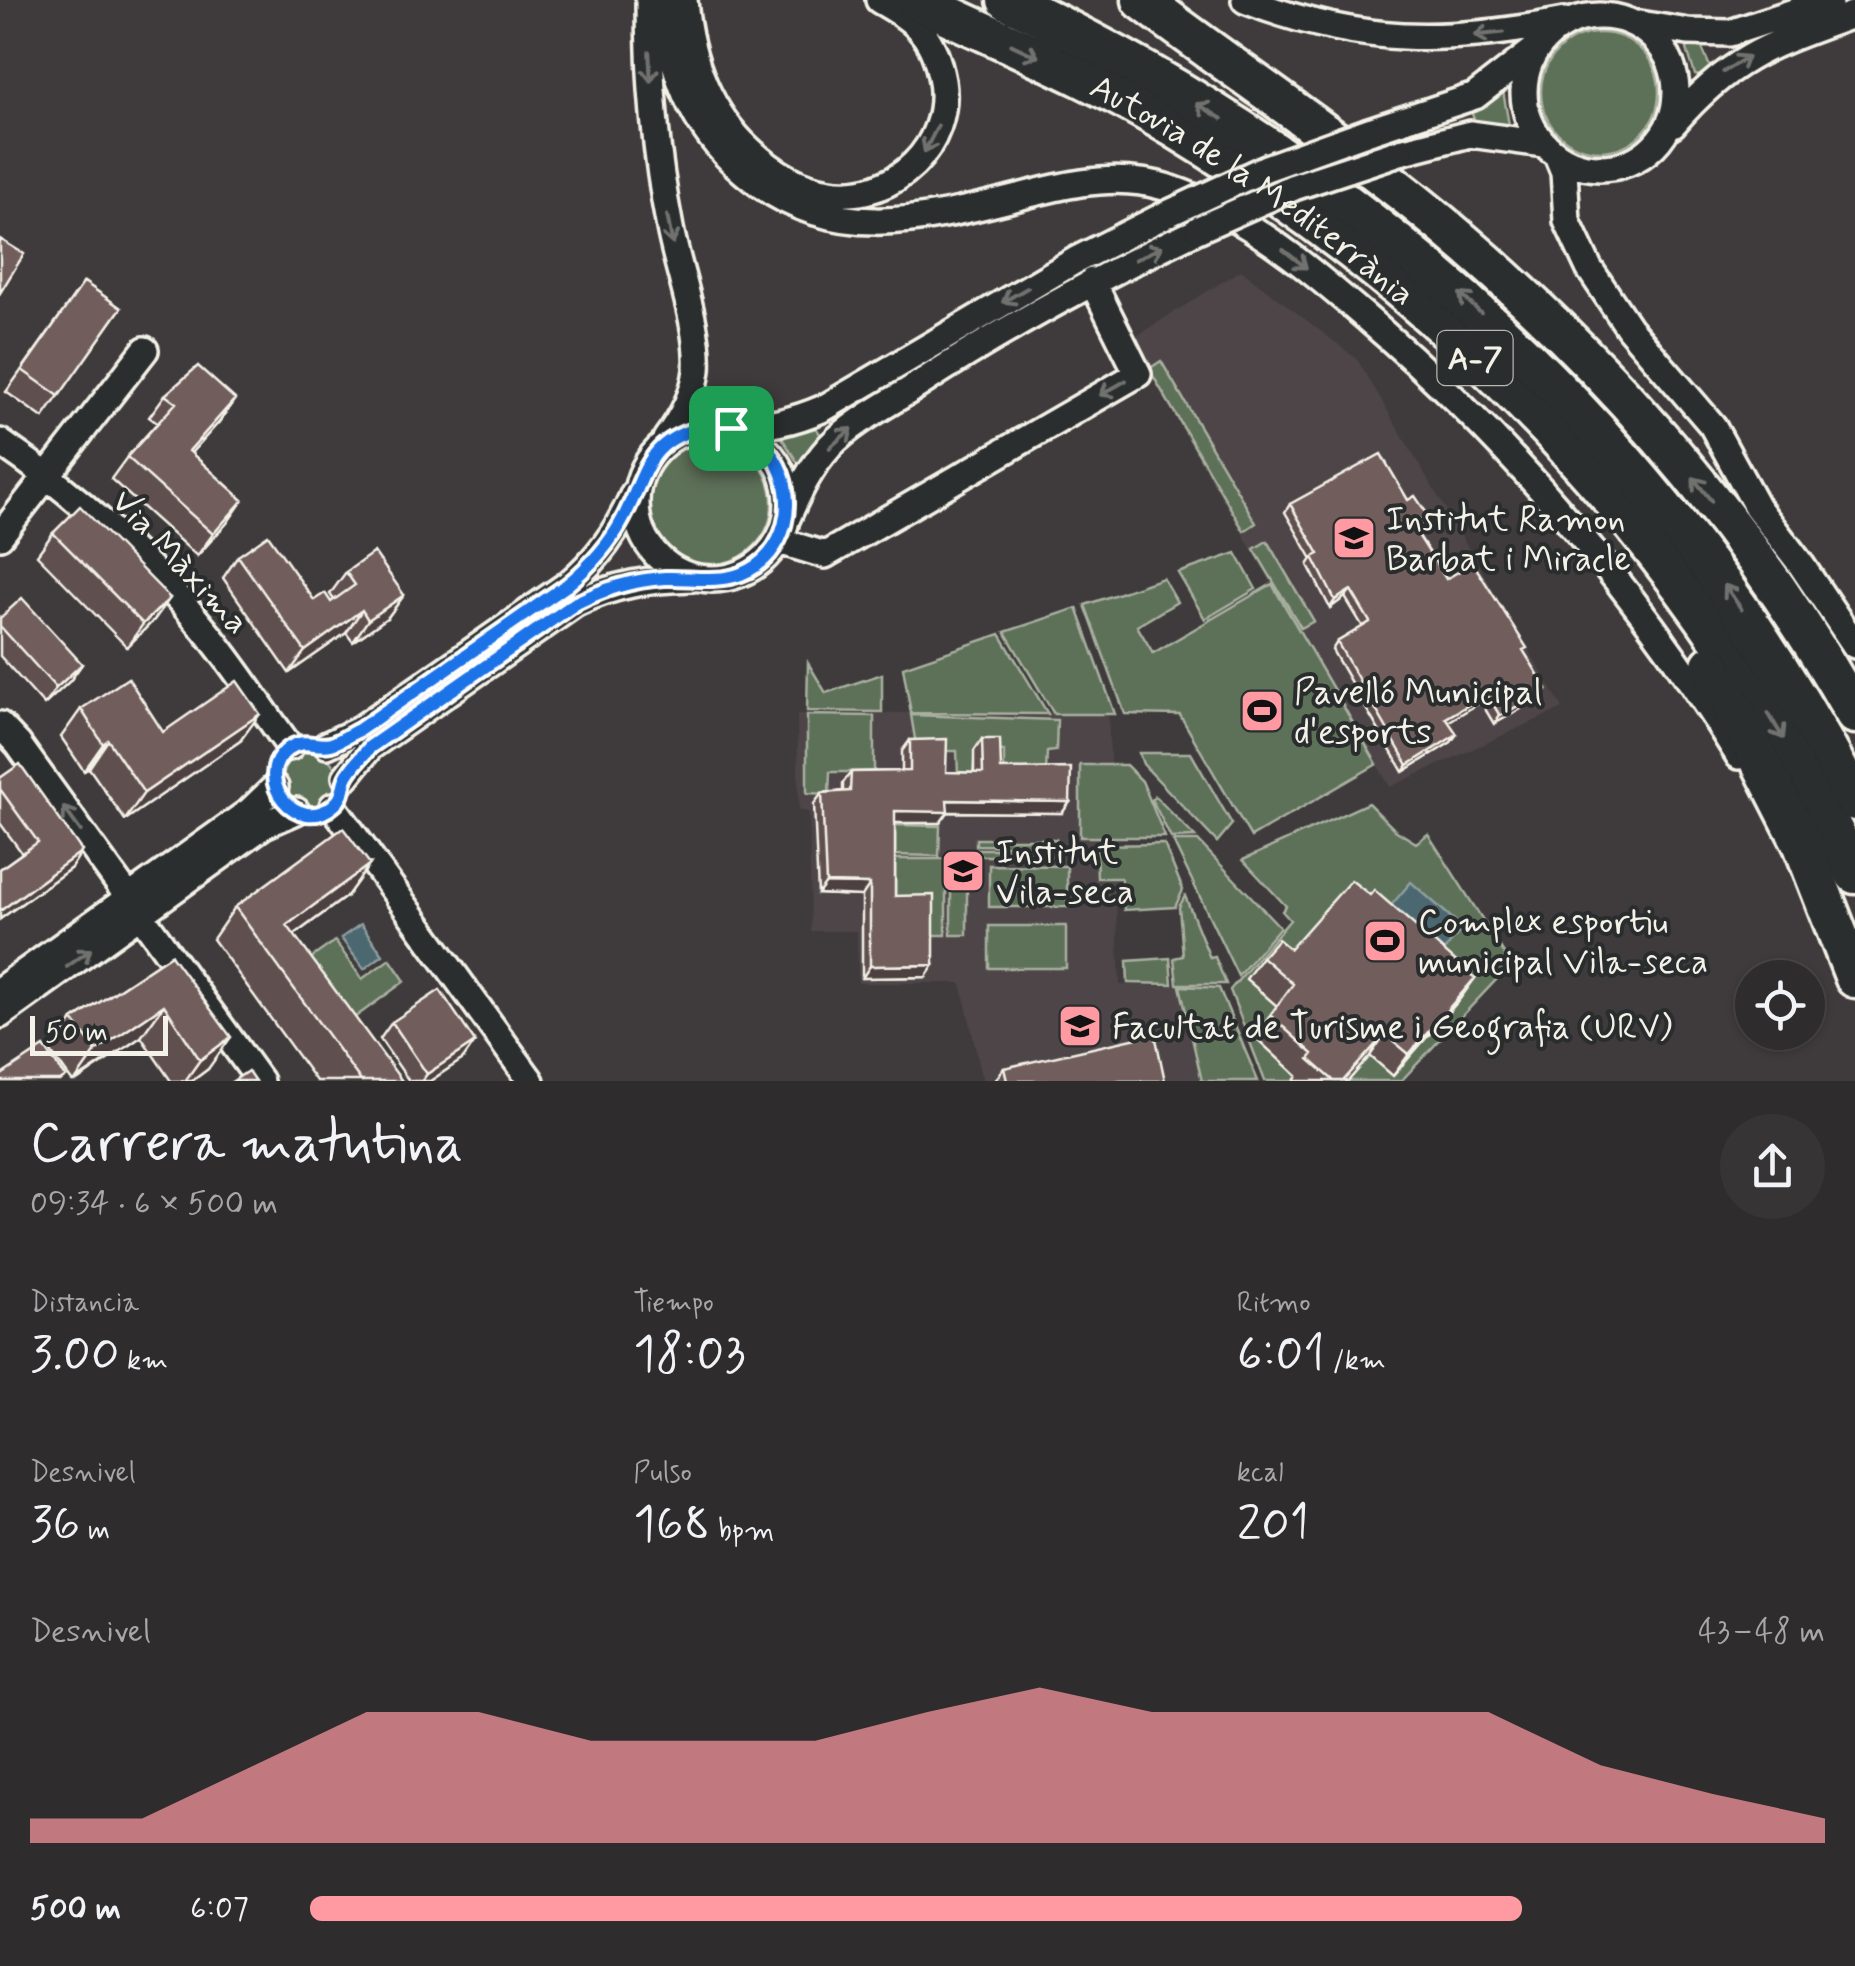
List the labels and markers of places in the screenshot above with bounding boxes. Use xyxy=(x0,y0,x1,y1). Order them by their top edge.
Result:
pin xyxy=(689,386,774,471)
place label: Institut Ramon Barbat i Miracle xyxy=(1386,497,1631,583)
school or university icon: Institut Ramon Barbat i Miracle xyxy=(1331,515,1377,561)
place label: Pavelló Municipal d'esports xyxy=(1294,670,1542,756)
sports icon: Pavelló Municipal d'esports xyxy=(1239,688,1285,734)
place label: Institut Vila-seca xyxy=(996,830,1134,916)
school or university icon: Institut Vila-seca xyxy=(940,848,986,894)
place label: Complex esportiu municipal Vila-seca xyxy=(1418,900,1708,986)
sports icon: Complex esportiu municipal Vila-seca xyxy=(1362,918,1408,964)
school or university icon: Facultat de Turisme i Geografia (URV) xyxy=(1057,1003,1103,1049)
place label: Facultat de Turisme i Geografia (URV) xyxy=(1112,1005,1672,1055)

